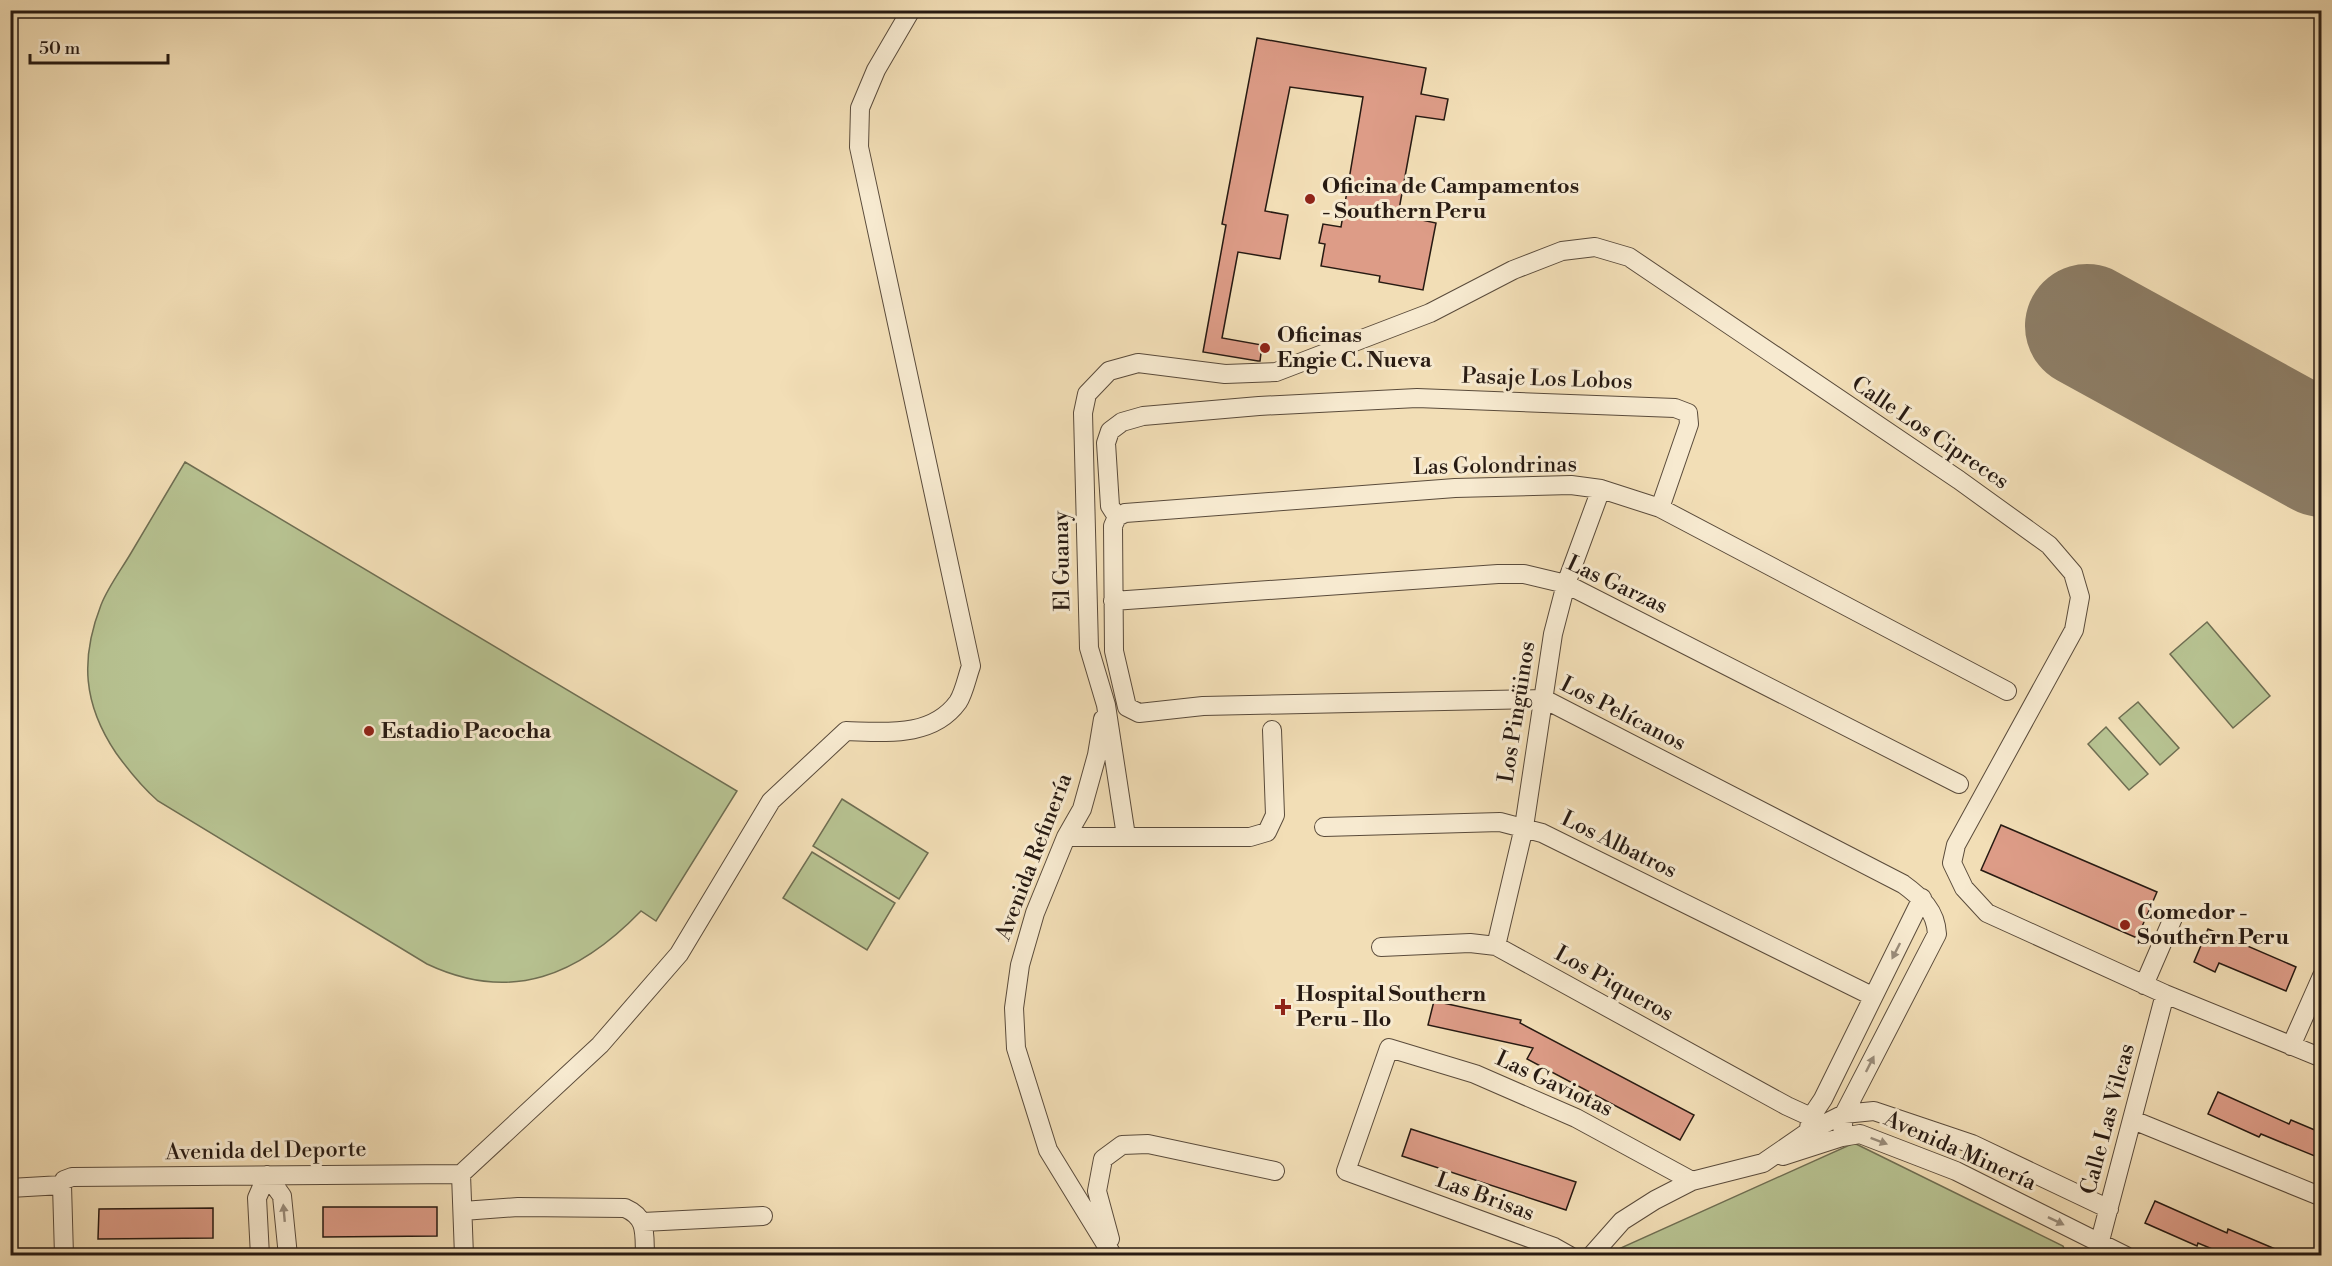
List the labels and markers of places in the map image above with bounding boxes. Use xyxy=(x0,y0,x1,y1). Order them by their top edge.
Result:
place label: Oficina de Campamentos - Southern Peru xyxy=(1322,173,1579,225)
marker: Oficina de Campamentos - Southern Peru xyxy=(1303,192,1317,206)
place label: Oficinas Engie C. Nueva xyxy=(1277,322,1433,374)
marker: Oficinas Engie C. Nueva xyxy=(1258,341,1272,355)
place label: Estadio Pacocha xyxy=(381,718,552,745)
marker: Estadio Pacocha xyxy=(362,724,376,738)
place label: Comedor - Southern Peru xyxy=(2137,899,2290,951)
marker: Comedor - Southern Peru xyxy=(2118,918,2132,932)
place label: Hospital Southern Peru - Ilo xyxy=(1296,981,1487,1033)
marker: Hospital Southern Peru - Ilo xyxy=(1274,998,1292,1016)

